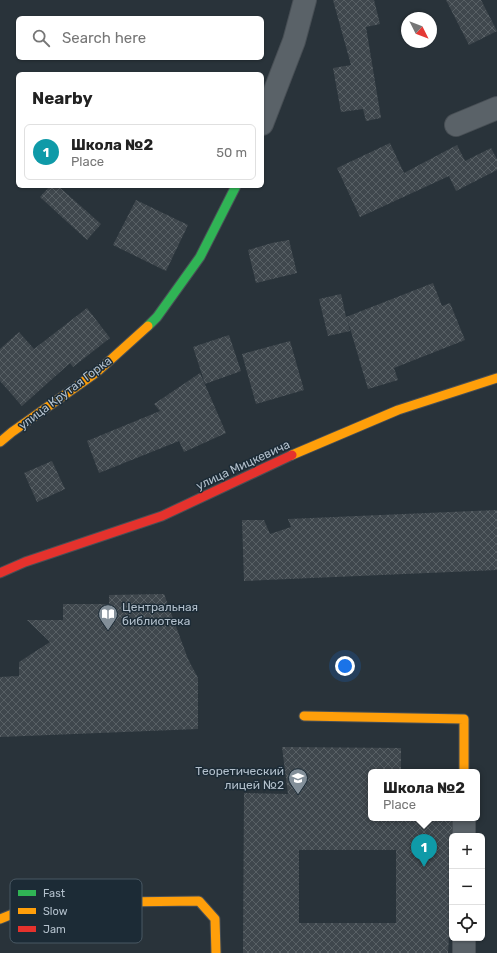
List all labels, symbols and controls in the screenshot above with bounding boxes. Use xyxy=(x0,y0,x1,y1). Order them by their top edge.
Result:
north arrow xyxy=(401,12,437,48)
search box xyxy=(16,16,264,60)
icon: search xyxy=(30,27,52,49)
text: Search here xyxy=(62,29,146,47)
text: Nearby xyxy=(32,88,93,108)
text: Школа №2 xyxy=(71,136,153,154)
text: 1 xyxy=(43,145,49,160)
text: 50 m xyxy=(216,145,247,160)
text: Place xyxy=(71,154,104,169)
street label: улица Крутая Горка xyxy=(16,353,114,433)
street label: улица Мицкевича xyxy=(194,437,292,493)
place label: Центральная библиотека xyxy=(122,600,198,628)
library icon: Центральная библиотека xyxy=(97,603,119,631)
your location xyxy=(335,656,355,676)
place label: Теоретический лицей №2 xyxy=(195,764,284,792)
school or university icon: Теоретический лицей №2 xyxy=(287,767,309,795)
popup xyxy=(368,769,480,821)
text: Школа №2 xyxy=(383,779,465,797)
text: Place xyxy=(383,797,416,812)
map controls xyxy=(449,833,485,941)
button: + xyxy=(449,833,485,869)
pin: 1 xyxy=(411,834,437,867)
button: − xyxy=(449,869,485,905)
legend xyxy=(10,879,142,943)
text: Fast xyxy=(43,887,66,900)
text: Slow xyxy=(43,905,68,918)
button: locate xyxy=(449,905,485,941)
text: Jam xyxy=(43,923,66,936)

